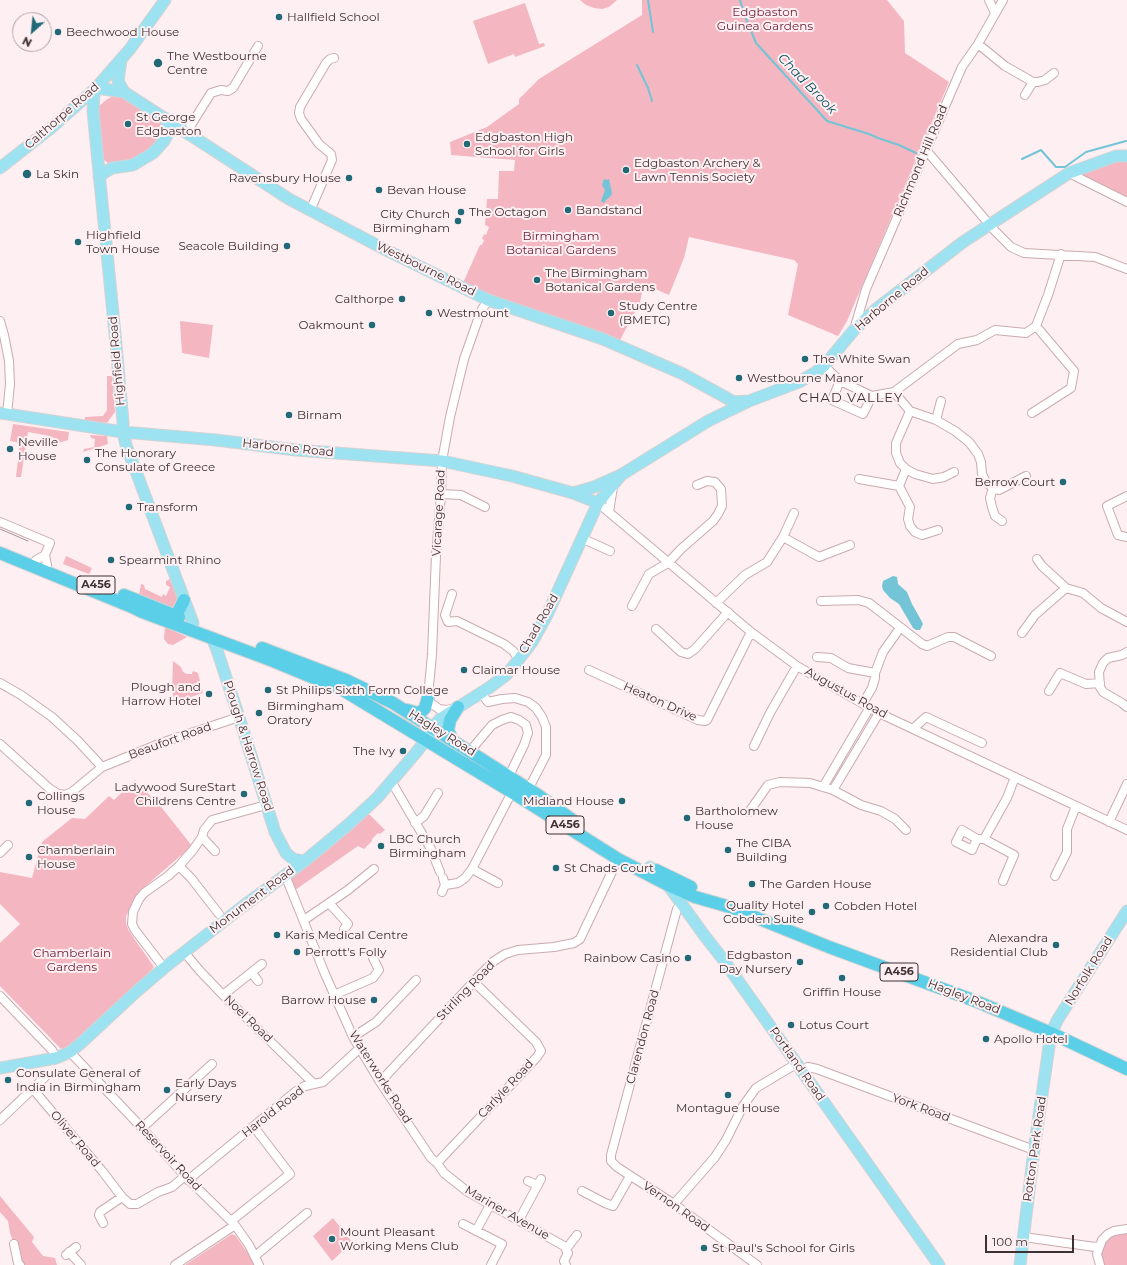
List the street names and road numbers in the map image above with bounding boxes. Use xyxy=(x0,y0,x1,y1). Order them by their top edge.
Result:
street label: Calthorpe Road xyxy=(22,80,102,152)
street label: Richmond Hill Road xyxy=(891,103,951,219)
street label: Westbourne Road xyxy=(374,239,478,299)
street label: Harborne Road xyxy=(852,264,932,334)
street label: Highfield Road xyxy=(106,316,128,406)
street label: Harborne Road xyxy=(242,436,334,460)
street label: Vicarage Road xyxy=(430,469,448,557)
road number: A456 xyxy=(77,576,115,594)
street label: Chad Road xyxy=(516,592,562,656)
street label: Augustus Road xyxy=(802,664,890,722)
street label: Plough & Harrow Road xyxy=(220,679,276,813)
street label: Heaton Drive xyxy=(621,679,699,725)
street label: Hagley Road xyxy=(406,707,478,759)
street label: Beaufort Road xyxy=(127,719,213,763)
road number: A456 xyxy=(546,816,584,834)
street label: Monument Road xyxy=(207,863,297,937)
street label: Norfolk Road xyxy=(1062,934,1116,1008)
street label: Stirling Road xyxy=(434,958,498,1024)
road number: A456 xyxy=(880,963,918,981)
street label: Hagley Road xyxy=(926,977,1002,1017)
street label: Clarendon Road xyxy=(623,988,663,1086)
street label: Noel Road xyxy=(221,992,275,1046)
street label: Portland Road xyxy=(766,1024,828,1104)
street label: Waterworks Road xyxy=(346,1028,414,1126)
street label: Carlyle Road xyxy=(475,1057,537,1121)
street label: Harold Road xyxy=(239,1083,307,1141)
street label: York Road xyxy=(890,1091,952,1125)
street label: Rotton Park Road xyxy=(1020,1095,1050,1203)
street label: Oliver Road xyxy=(47,1108,103,1170)
street label: Reservoir Road xyxy=(132,1118,204,1194)
street label: Vernon Road xyxy=(640,1179,712,1235)
street label: Mariner Avenue xyxy=(462,1183,552,1243)

